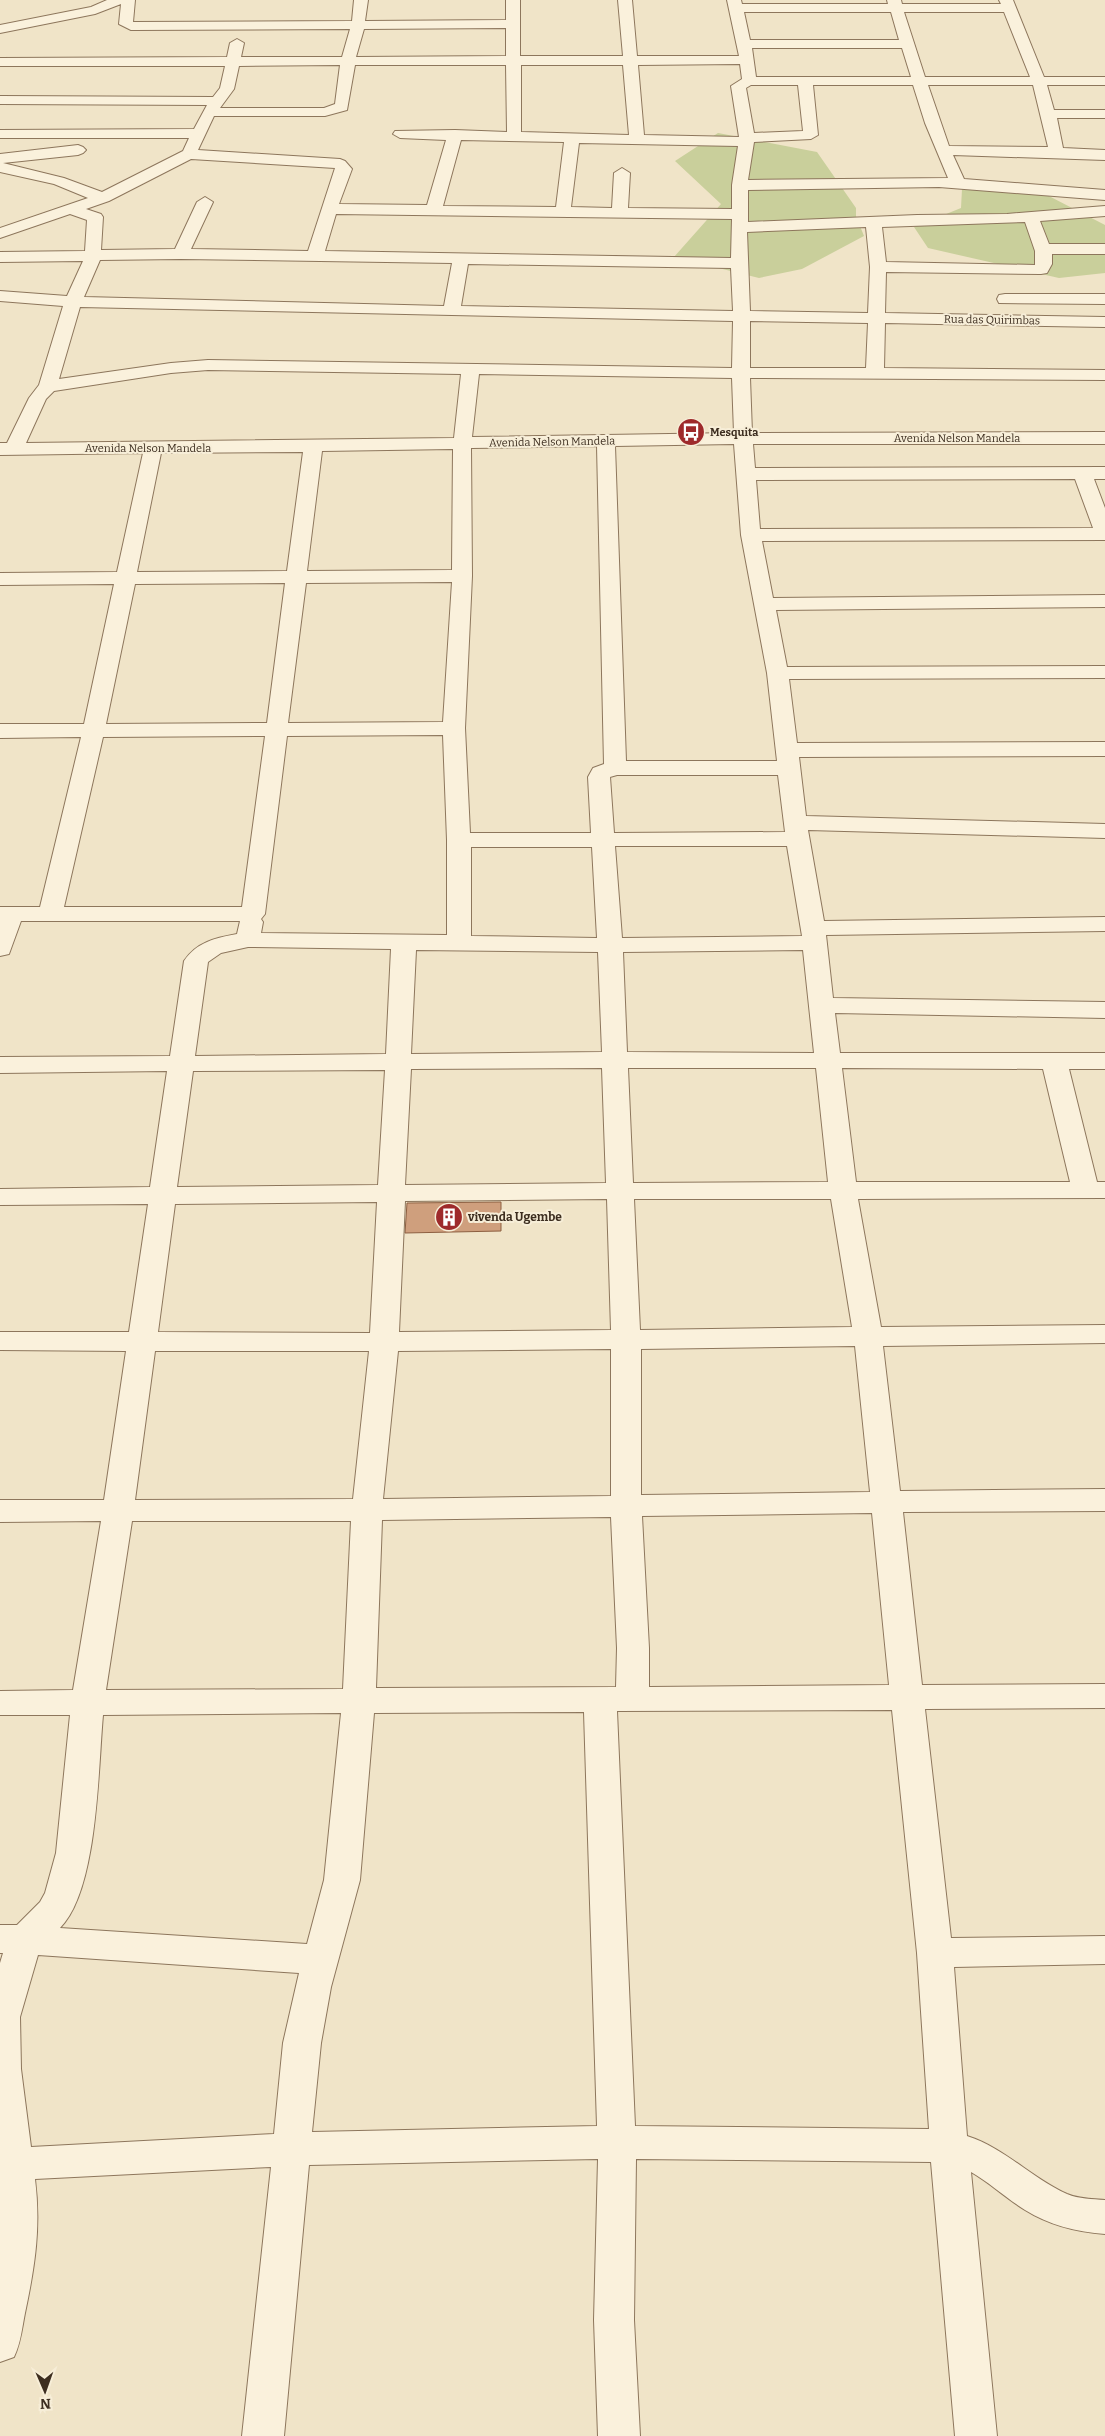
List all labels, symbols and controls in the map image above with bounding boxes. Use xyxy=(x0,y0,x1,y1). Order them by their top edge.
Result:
street label: Rua das Quirimbas xyxy=(944,313,1040,327)
bus stop icon: Mesquita xyxy=(676,417,706,447)
place label: Mesquita xyxy=(710,426,759,439)
street label: Avenida Nelson Mandela xyxy=(894,432,1020,445)
street label: Avenida Nelson Mandela xyxy=(489,434,615,450)
street label: Avenida Nelson Mandela xyxy=(85,442,211,455)
building icon: vivenda Ugembe xyxy=(434,1202,464,1232)
place label: vivenda Ugembe xyxy=(467,1210,562,1224)
north arrow xyxy=(20,2366,70,2416)
text: N xyxy=(40,2395,51,2412)

